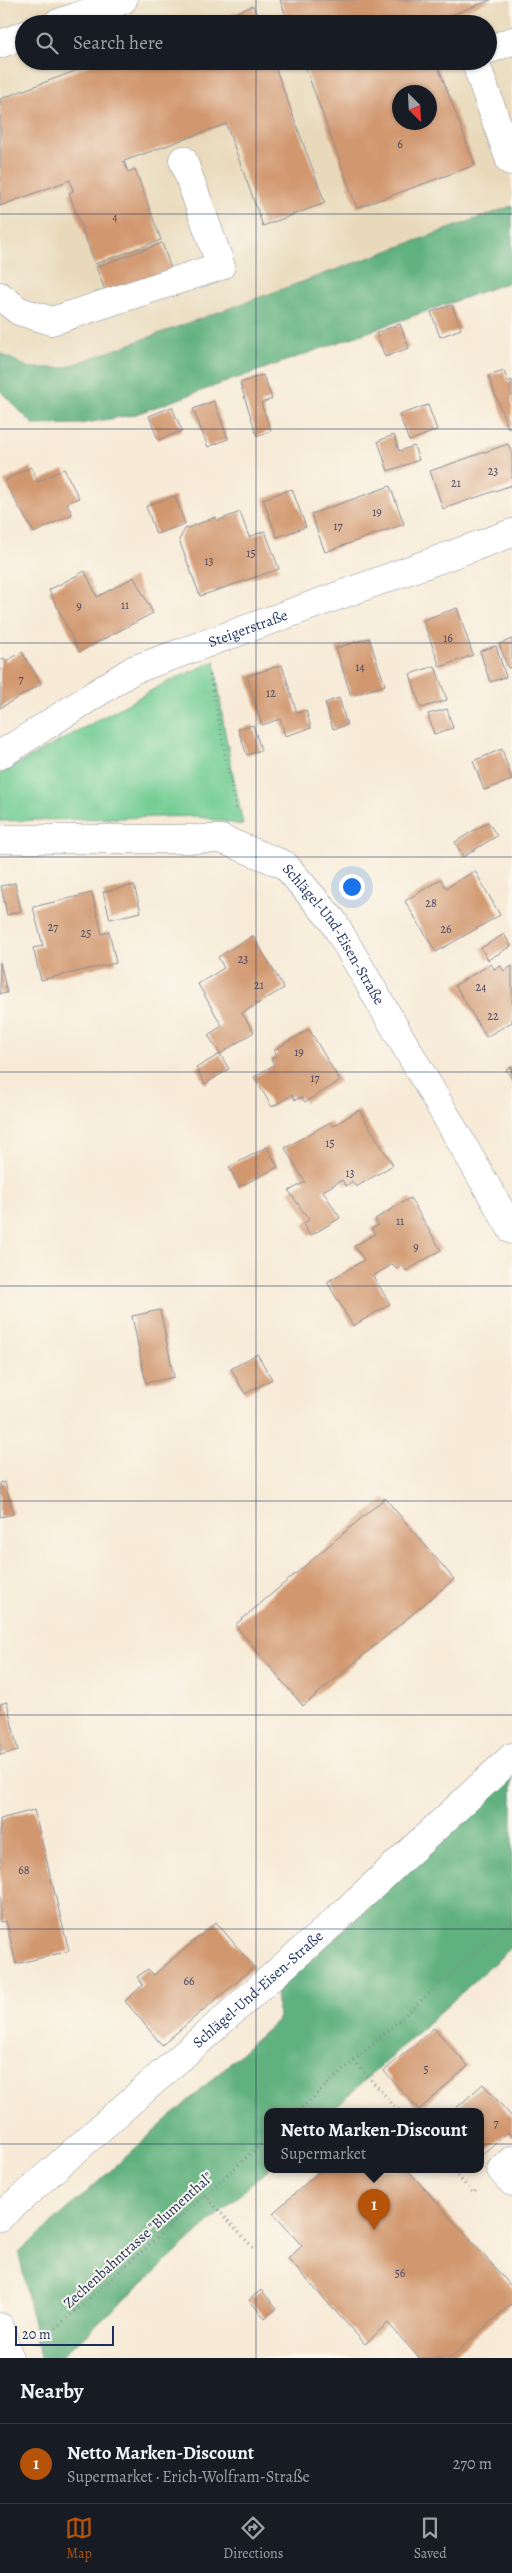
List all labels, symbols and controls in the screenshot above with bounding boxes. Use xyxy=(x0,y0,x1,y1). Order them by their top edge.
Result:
search box xyxy=(15,15,497,70)
icon: search xyxy=(33,29,61,57)
text: Search here xyxy=(73,30,163,56)
north arrow xyxy=(392,85,437,130)
house number: 6 xyxy=(397,136,403,152)
house number: 4 xyxy=(112,209,118,225)
house number: 23 xyxy=(488,463,498,479)
house number: 21 xyxy=(451,475,461,491)
house number: 19 xyxy=(372,504,382,520)
house number: 17 xyxy=(333,518,344,534)
house number: 15 xyxy=(246,545,256,561)
house number: 13 xyxy=(204,553,214,569)
house number: 11 xyxy=(121,597,129,613)
house number: 9 xyxy=(76,598,82,614)
street label: Steigerstraße xyxy=(205,605,291,652)
house number: 16 xyxy=(443,630,453,646)
house number: 14 xyxy=(355,659,365,675)
house number: 7 xyxy=(18,671,24,687)
house number: 12 xyxy=(266,685,276,701)
street label: Schlägel-Und-Eisen-Straße xyxy=(278,859,389,1009)
your location xyxy=(339,874,365,900)
house number: 28 xyxy=(425,895,437,911)
house number: 27 xyxy=(48,919,59,935)
house number: 26 xyxy=(440,921,452,937)
house number: 25 xyxy=(81,925,91,941)
house number: 23 xyxy=(238,951,248,967)
house number: 21 xyxy=(254,977,264,993)
house number: 24 xyxy=(475,979,487,995)
house number: 22 xyxy=(487,1008,499,1024)
house number: 19 xyxy=(294,1044,304,1060)
house number: 17 xyxy=(310,1070,321,1086)
house number: 15 xyxy=(325,1135,335,1151)
house number: 13 xyxy=(345,1165,355,1181)
house number: 11 xyxy=(396,1213,404,1229)
house number: 9 xyxy=(413,1239,419,1255)
house number: 68 xyxy=(18,1862,30,1878)
street label: Schlägel-Und-Eisen-Straße xyxy=(188,1926,328,2052)
house number: 66 xyxy=(183,1973,195,1989)
house number: 5 xyxy=(423,2061,429,2077)
popup xyxy=(264,2108,484,2173)
house number: 7 xyxy=(493,2115,499,2131)
text: Netto Marken-Discount xyxy=(280,2117,468,2143)
text: Supermarket xyxy=(280,2143,366,2165)
street label: Zechenbahntrasse "Blumenthal" xyxy=(59,2167,217,2313)
pin: 1 xyxy=(358,2189,390,2230)
house number: 56 xyxy=(395,2265,406,2281)
scale bar xyxy=(15,2323,114,2346)
text: 20 m xyxy=(22,2325,51,2344)
text: Nearby xyxy=(20,2377,83,2405)
text: Netto Marken-Discount xyxy=(67,2440,254,2466)
text: 1 xyxy=(33,2453,39,2475)
text: 270 m xyxy=(453,2453,492,2475)
text: Supermarket · Erich-Wolfram-Straße xyxy=(67,2466,310,2488)
tab: Map xyxy=(65,2514,93,2563)
tab: Directions xyxy=(223,2514,283,2563)
tab: Saved xyxy=(414,2514,447,2563)

